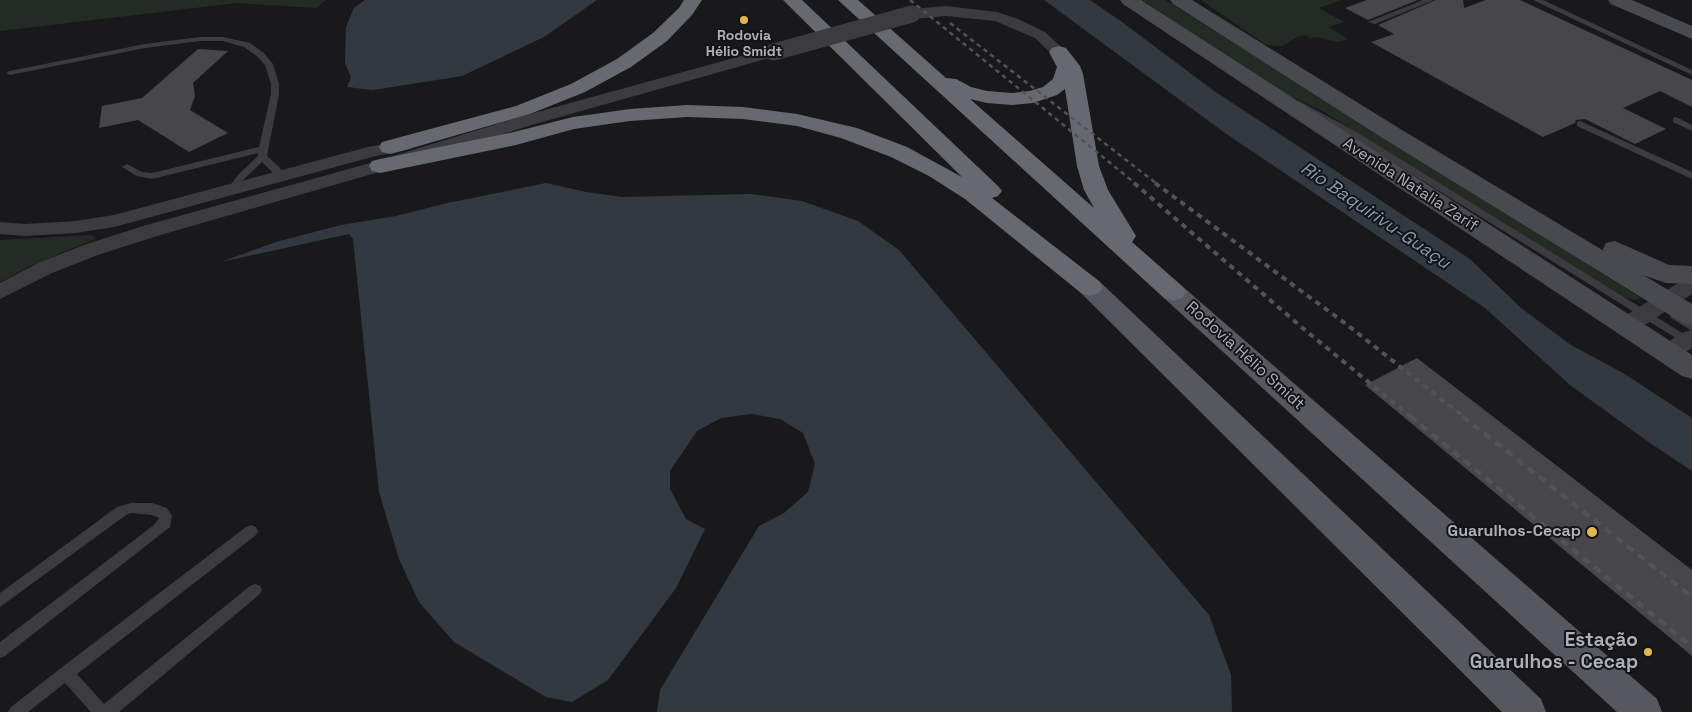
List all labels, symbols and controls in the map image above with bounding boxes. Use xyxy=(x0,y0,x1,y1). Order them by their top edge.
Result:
marker: Rodovia Hélio Smidt xyxy=(738,14,750,26)
place label: Rodovia Hélio Smidt xyxy=(706,28,782,60)
street label: Avenida Natalia Zarif xyxy=(1339,134,1481,236)
water label: Rio Baquirivu-Guaçu xyxy=(1296,158,1454,274)
street label: Rodovia Hélio Smidt xyxy=(1182,298,1308,414)
place label: Guarulhos-Cecap xyxy=(1448,522,1581,542)
marker: Guarulhos-Cecap xyxy=(1585,525,1599,539)
place label: Estação Guarulhos - Cecap xyxy=(1470,630,1638,674)
marker: Estação Guarulhos - Cecap xyxy=(1642,646,1654,658)

